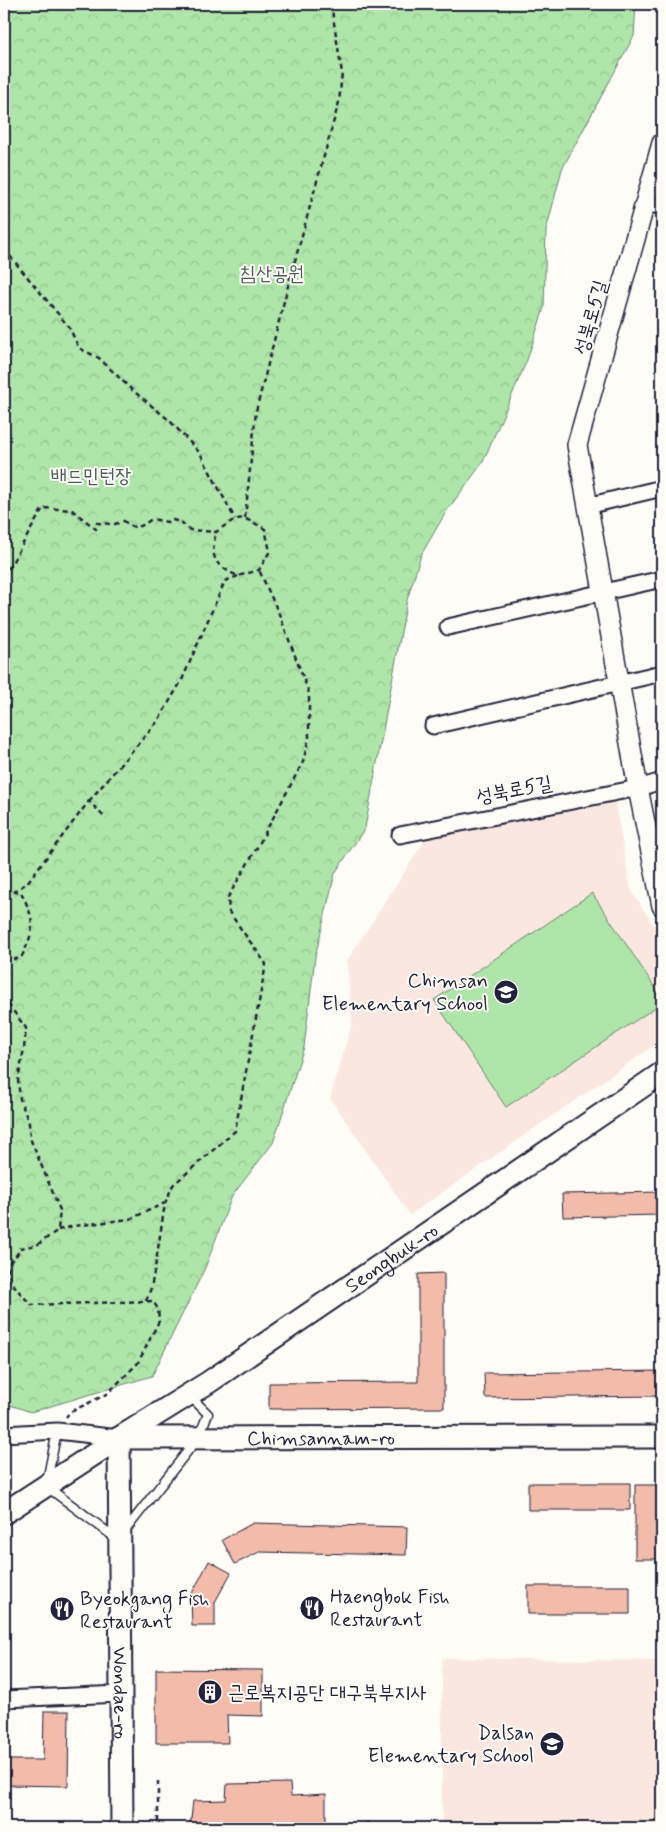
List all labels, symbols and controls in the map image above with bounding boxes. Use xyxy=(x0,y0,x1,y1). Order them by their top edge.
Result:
park label: 침산공원 xyxy=(240,261,304,288)
street label: 성북로5길 xyxy=(568,277,615,358)
park label: 배드민턴장 xyxy=(51,463,131,490)
street label: 성북로5길 xyxy=(474,770,554,811)
place label: Chimsan Elementary School xyxy=(322,968,488,1018)
school or university icon: Chimsan Elementary School xyxy=(493,979,519,1005)
street label: Seongbuk-ro xyxy=(340,1218,444,1300)
street label: Chimsannam-ro xyxy=(247,1425,395,1453)
place label: Haengbok Fish Restaurant xyxy=(330,1584,450,1634)
place label: Byeokgang Fish Restaurant xyxy=(80,1586,209,1636)
restaurant icon: Haengbok Fish Restaurant xyxy=(299,1595,325,1621)
restaurant icon: Byeokgang Fish Restaurant xyxy=(49,1596,75,1622)
street label: Wondae-ro xyxy=(106,1647,133,1739)
building icon: 근로복지공단 대구북부지사 xyxy=(197,1679,223,1705)
place label: 근로복지공단 대구북부지사 xyxy=(228,1680,427,1707)
place label: Dalsan Elementary School xyxy=(368,1720,534,1770)
school or university icon: Dalsan Elementary School xyxy=(539,1731,565,1757)

